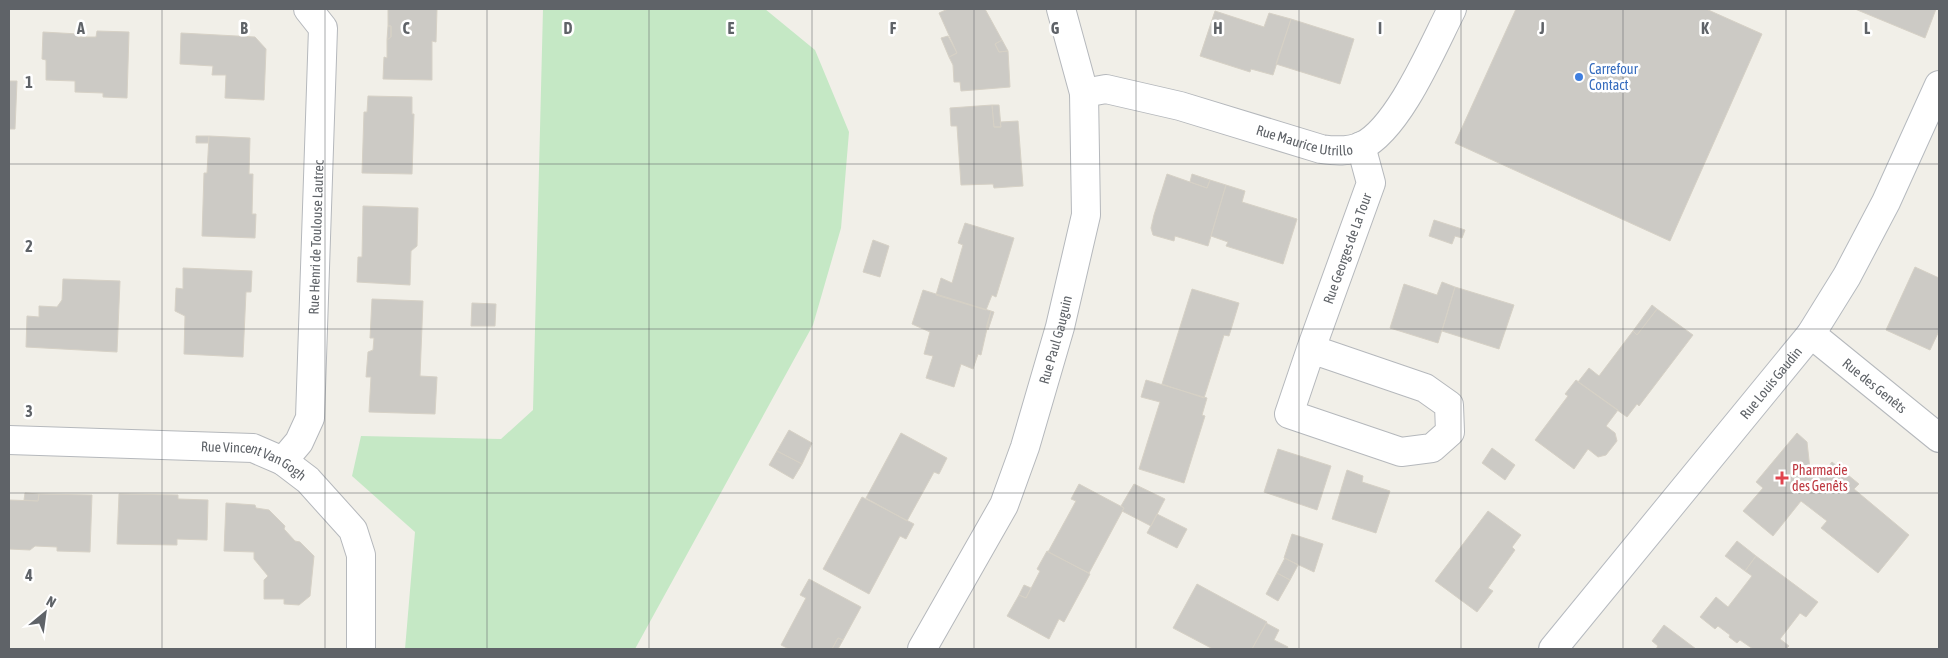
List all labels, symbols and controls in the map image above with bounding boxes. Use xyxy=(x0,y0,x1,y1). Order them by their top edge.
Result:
text: A xyxy=(76,19,85,37)
text: B xyxy=(240,19,248,37)
text: C xyxy=(402,19,410,37)
text: D xyxy=(564,19,573,37)
text: E xyxy=(728,19,735,37)
text: F xyxy=(890,19,897,37)
text: G xyxy=(1051,19,1060,37)
text: H xyxy=(1213,19,1223,37)
text: I xyxy=(1378,19,1382,37)
text: J xyxy=(1538,19,1545,37)
text: K xyxy=(1701,19,1709,37)
text: L xyxy=(1864,19,1871,37)
place label: Carrefour Contact xyxy=(1589,61,1639,93)
marker: Carrefour Contact xyxy=(1573,71,1585,83)
text: 1 xyxy=(25,73,33,91)
street label: Rue Maurice Utrillo xyxy=(1254,122,1354,159)
street label: Rue Henri de Toulouse Lautrec xyxy=(305,159,327,315)
street label: Rue Georges de La Tour xyxy=(1320,190,1375,306)
text: 2 xyxy=(25,237,33,255)
street label: Rue Paul Gauguin xyxy=(1036,294,1075,386)
street label: Rue Louis Gaudin xyxy=(1737,344,1805,422)
street label: Rue des Genêts xyxy=(1839,355,1910,416)
text: 3 xyxy=(25,402,33,420)
street label: Rue Vincent Van Gogh xyxy=(201,438,309,484)
place label: Pharmacie des Genêts xyxy=(1792,462,1848,494)
marker: Pharmacie des Genêts xyxy=(1776,472,1788,484)
text: 4 xyxy=(24,566,33,584)
north arrow xyxy=(20,588,70,638)
text: N xyxy=(44,593,59,611)

